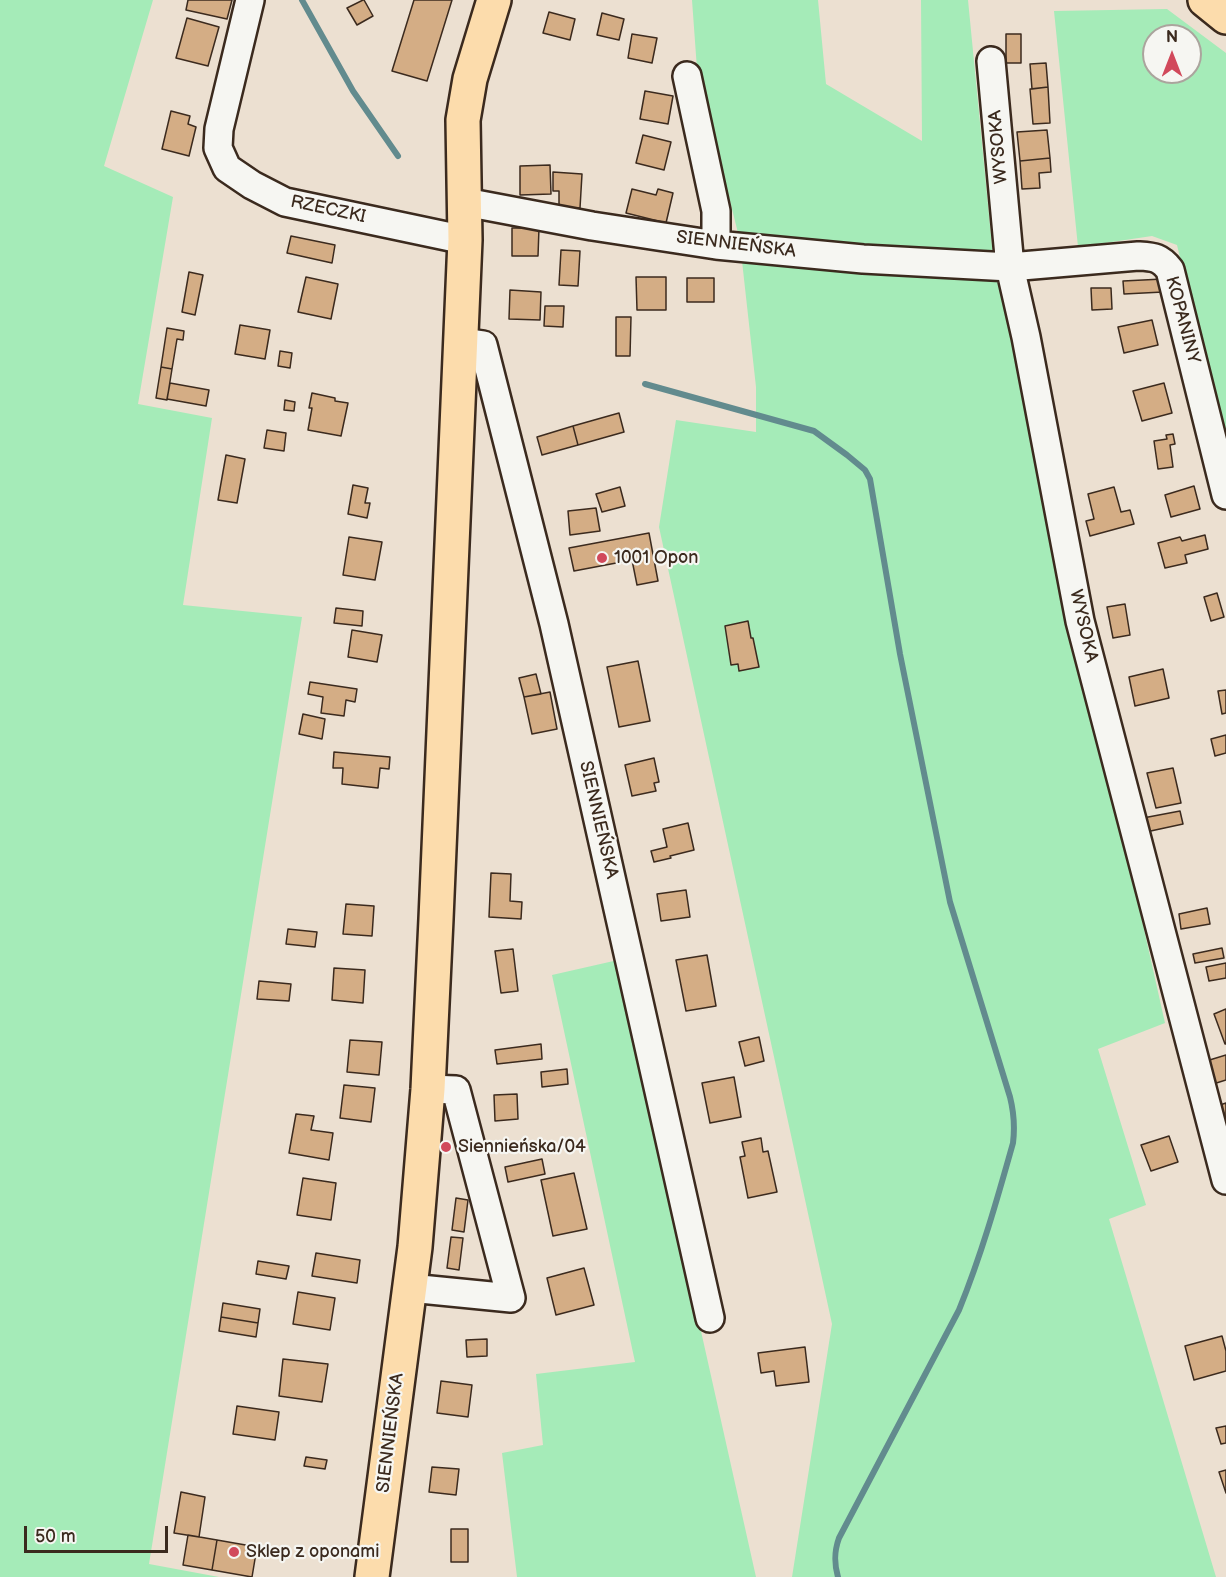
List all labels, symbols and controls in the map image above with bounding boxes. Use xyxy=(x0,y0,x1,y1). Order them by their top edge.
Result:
north arrow xyxy=(1142,24,1202,84)
text: N xyxy=(1166,28,1178,47)
street label: WYSOKA xyxy=(985,109,1013,185)
street label: RZECZKI xyxy=(288,191,368,229)
street label: SIENNIEŃSKA xyxy=(675,227,797,263)
street label: KOPANINY xyxy=(1160,274,1204,366)
place label: 1001 Opon xyxy=(614,547,698,569)
marker: 1001 Opon xyxy=(595,551,609,565)
street label: WYSOKA xyxy=(1064,587,1102,665)
street label: SIENNIEŃSKA xyxy=(574,759,622,881)
place label: Siennieńska/04 xyxy=(458,1136,586,1158)
marker: Siennieńska/04 xyxy=(439,1140,453,1154)
street label: SIENNIEŃSKA xyxy=(373,1372,409,1494)
scale bar xyxy=(27,1514,171,1552)
text: 50 m xyxy=(35,1526,76,1547)
place label: Sklep z oponami xyxy=(246,1541,379,1563)
marker: Sklep z oponami xyxy=(227,1545,241,1559)

